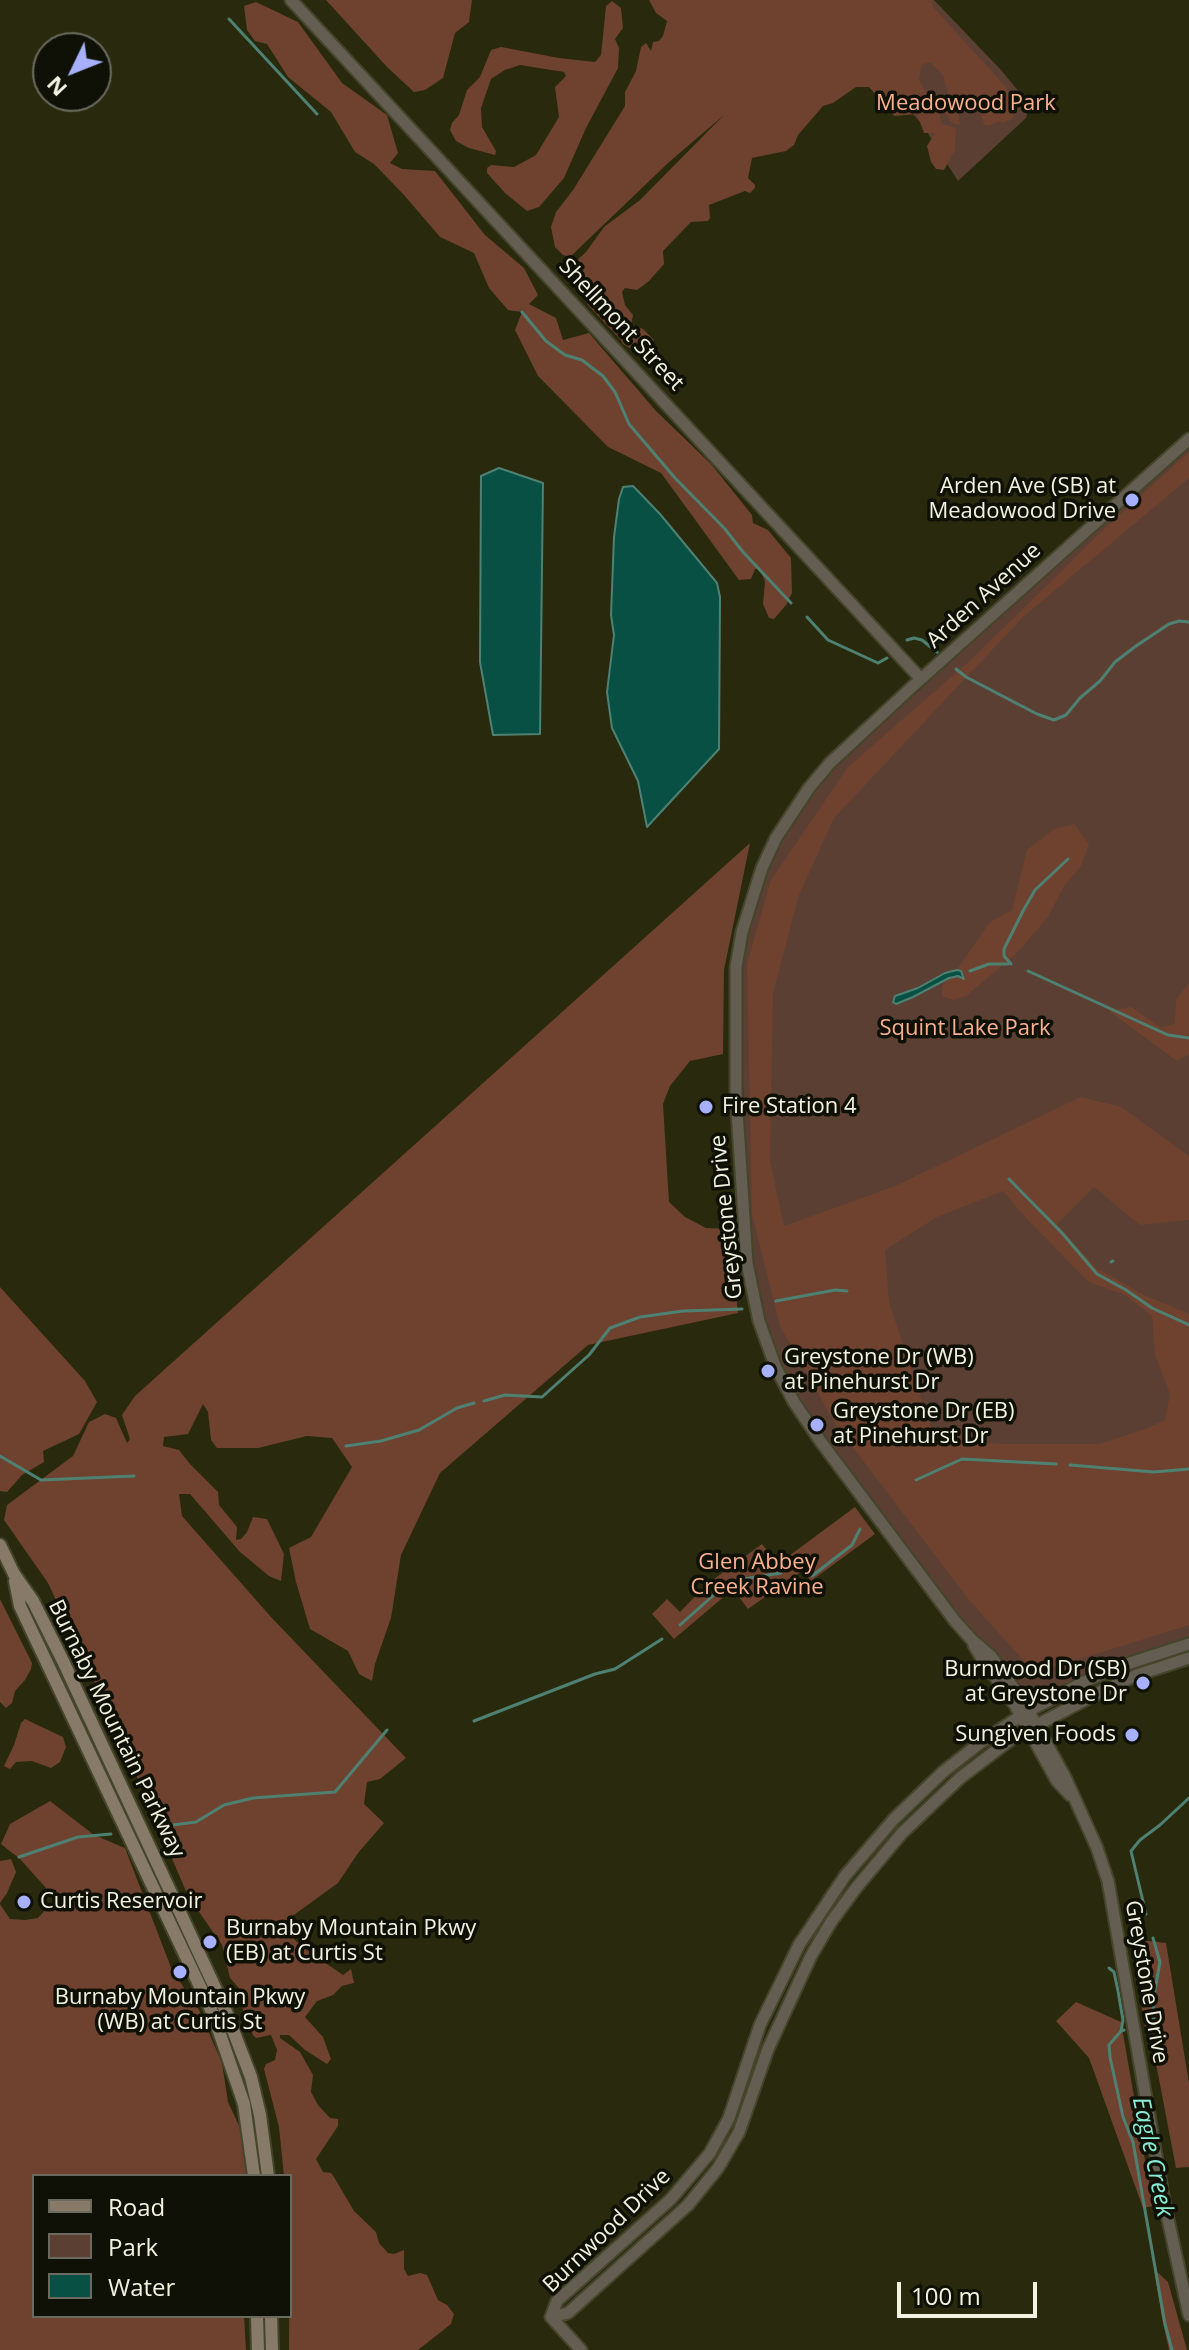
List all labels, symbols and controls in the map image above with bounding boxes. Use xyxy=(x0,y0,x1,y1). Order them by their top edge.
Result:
north arrow xyxy=(32,32,112,112)
text: N xyxy=(39,70,73,104)
park label: Meadowood Park xyxy=(876,91,1056,117)
street label: Shellmont Street xyxy=(553,253,689,397)
place label: Arden Ave (SB) at Meadowood Drive xyxy=(928,474,1116,526)
marker: Arden Ave (SB) at Meadowood Drive xyxy=(1123,491,1141,509)
street label: Arden Avenue xyxy=(921,538,1047,654)
park label: Squint Lake Park xyxy=(880,1016,1050,1042)
place label: Fire Station 4 xyxy=(722,1094,857,1120)
marker: Fire Station 4 xyxy=(697,1098,715,1116)
street label: Greystone Drive xyxy=(705,1133,749,1301)
place label: Greystone Dr (WB) at Pinehurst Dr xyxy=(784,1345,974,1396)
marker: Greystone Dr (WB) at Pinehurst Dr xyxy=(759,1362,777,1380)
place label: Greystone Dr (EB) at Pinehurst Dr xyxy=(833,1399,1015,1450)
marker: Greystone Dr (EB) at Pinehurst Dr xyxy=(808,1416,826,1434)
park label: Glen Abbey Creek Ravine xyxy=(690,1550,824,1602)
street label: Burnaby Mountain Parkway xyxy=(42,1596,190,1862)
place label: Burnwood Dr (SB) at Greystone Dr xyxy=(944,1657,1127,1708)
marker: Burnwood Dr (SB) at Greystone Dr xyxy=(1134,1674,1152,1692)
place label: Sungiven Foods xyxy=(955,1722,1116,1748)
marker: Sungiven Foods xyxy=(1123,1726,1141,1744)
place label: Curtis Reservoir xyxy=(40,1889,202,1915)
marker: Curtis Reservoir xyxy=(15,1893,33,1911)
street label: Greystone Drive xyxy=(1119,1898,1173,2066)
place label: Burnaby Mountain Pkwy (EB) at Curtis St xyxy=(226,1916,476,1968)
marker: Burnaby Mountain Pkwy (EB) at Curtis St xyxy=(201,1933,219,1951)
marker: Burnaby Mountain Pkwy (WB) at Curtis St xyxy=(171,1963,189,1981)
place label: Burnaby Mountain Pkwy (WB) at Curtis St xyxy=(55,1985,305,2036)
water label: Eagle Creek xyxy=(1125,2094,1179,2220)
street label: Burnwood Drive xyxy=(538,2164,676,2298)
legend xyxy=(32,2174,292,2318)
text: Road xyxy=(108,2190,165,2223)
text: Park xyxy=(108,2230,158,2263)
scale bar xyxy=(901,2266,1041,2316)
text: Water xyxy=(108,2270,175,2303)
text: 100 m xyxy=(911,2279,981,2312)

